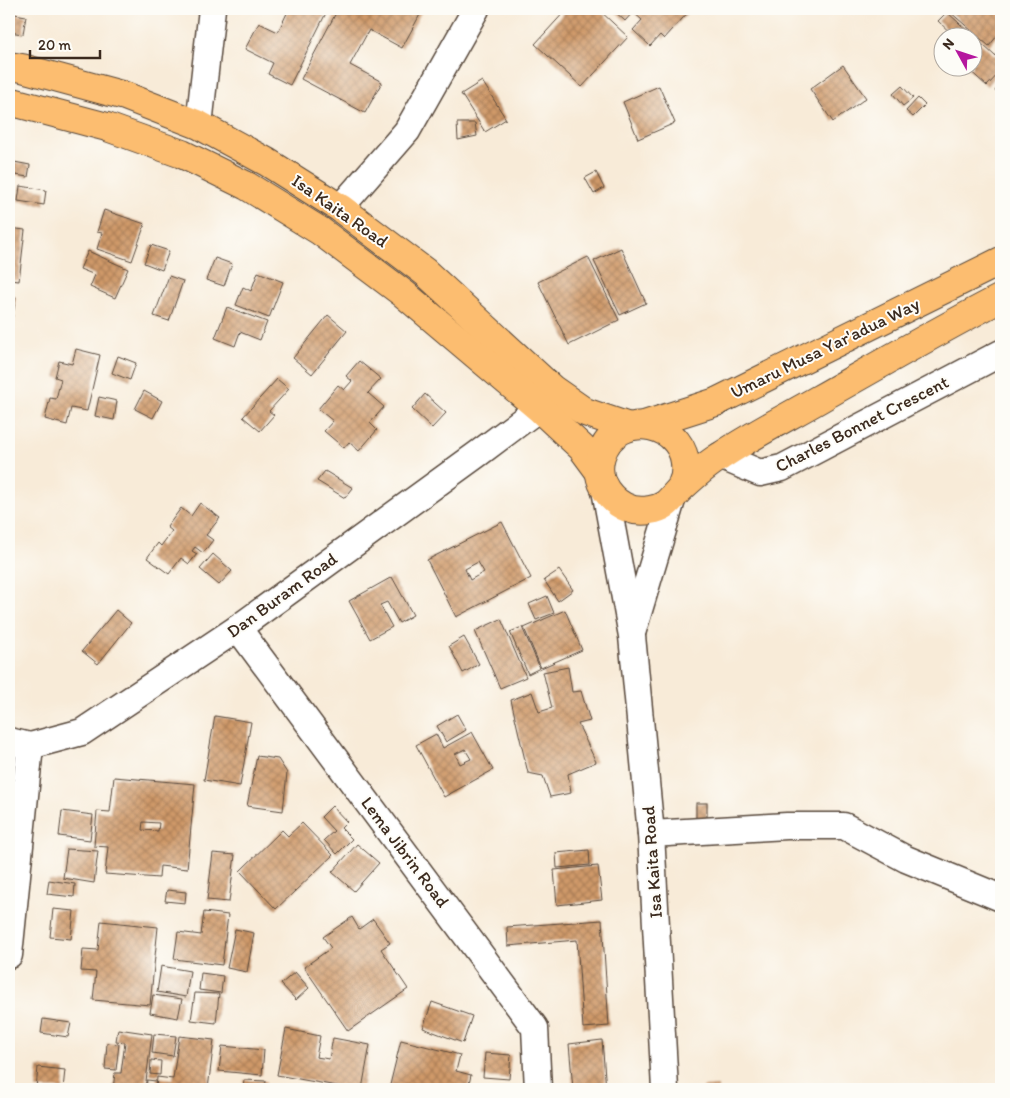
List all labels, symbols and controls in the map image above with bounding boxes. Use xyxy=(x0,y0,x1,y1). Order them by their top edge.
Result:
scale bar xyxy=(30,28,100,60)
north arrow xyxy=(932,28,982,78)
text: N xyxy=(939,35,958,53)
text: 20 m xyxy=(38,36,72,54)
street label: Isa Kaita Road xyxy=(288,170,393,252)
street label: Umaru Musa Yar'adua Way xyxy=(727,292,923,403)
street label: Charles Bonnet Crescent xyxy=(772,371,953,477)
street label: Dan Buram Road xyxy=(222,548,342,642)
street label: Lema Jibrin Road xyxy=(356,792,454,912)
street label: Isa Kaita Road xyxy=(637,805,667,919)

